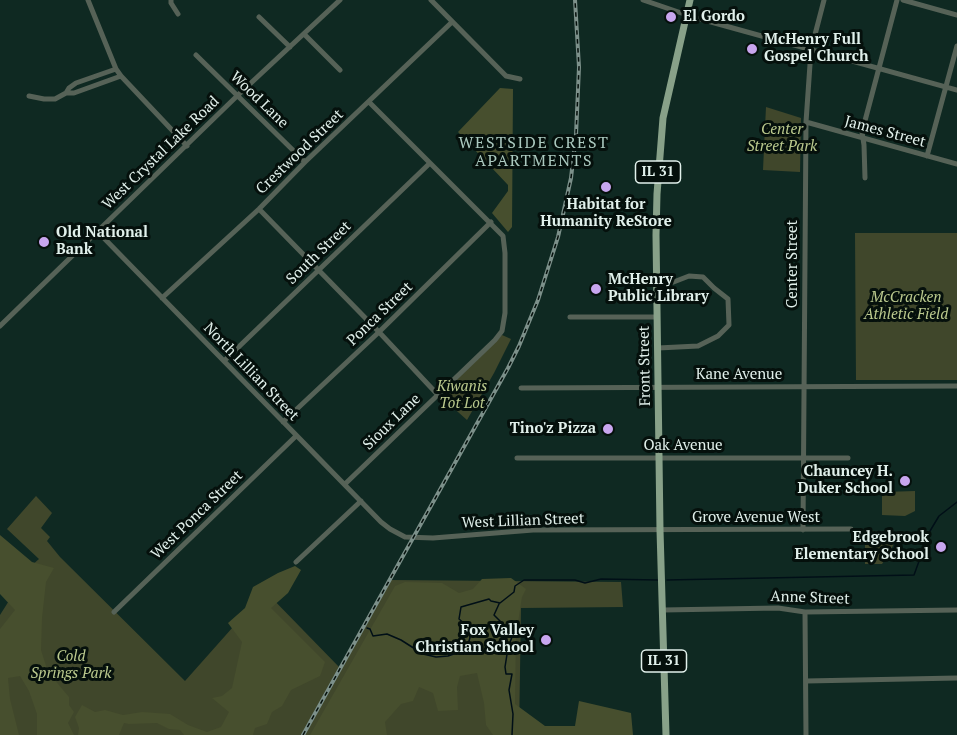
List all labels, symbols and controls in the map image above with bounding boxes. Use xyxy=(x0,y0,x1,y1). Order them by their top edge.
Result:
place label: El Gordo xyxy=(683,8,745,26)
marker: El Gordo xyxy=(664,10,678,24)
place label: McHenry Full Gospel Church xyxy=(764,31,869,66)
marker: McHenry Full Gospel Church xyxy=(745,42,759,56)
street label: Wood Lane xyxy=(226,68,292,132)
street label: West Crystal Lake Road xyxy=(99,93,223,213)
street label: Crestwood Street xyxy=(253,106,347,198)
street label: James Street xyxy=(842,113,928,151)
park label: Center Street Park xyxy=(747,121,817,156)
district label: WESTSIDE CREST APARTMENTS xyxy=(459,133,609,171)
road number: IL 31 xyxy=(636,161,680,183)
marker: Habitat for Humanity ReStore xyxy=(599,180,613,194)
place label: Habitat for Humanity ReStore xyxy=(540,196,672,231)
street label: South Street xyxy=(283,218,355,288)
street label: Center Street xyxy=(784,220,802,308)
place label: Old National Bank xyxy=(56,224,148,259)
marker: Old National Bank xyxy=(37,235,51,249)
place label: McHenry Public Library xyxy=(608,271,709,306)
street label: Ponca Street xyxy=(344,278,416,350)
marker: McHenry Public Library xyxy=(589,282,603,296)
park label: McCracken Athletic Field xyxy=(864,289,948,324)
street label: North Lillian Street xyxy=(200,319,302,425)
street label: Front Street xyxy=(635,326,655,406)
street label: Kane Avenue xyxy=(696,366,782,384)
park label: Kiwanis Tot Lot xyxy=(437,378,487,413)
street label: Sioux Lane xyxy=(359,390,425,454)
place label: Tino'z Pizza xyxy=(510,420,596,438)
marker: Tino'z Pizza xyxy=(601,422,615,436)
street label: Oak Avenue xyxy=(643,437,723,455)
place label: Chauncey H. Duker School xyxy=(798,463,893,498)
street label: West Ponca Street xyxy=(148,467,246,563)
marker: Chauncey H. Duker School xyxy=(898,474,912,488)
street label: Grove Avenue West xyxy=(692,509,820,527)
street label: West Lillian Street xyxy=(461,510,585,532)
place label: Edgebrook Elementary School xyxy=(794,529,929,564)
marker: Edgebrook Elementary School xyxy=(934,540,948,554)
street label: Anne Street xyxy=(770,588,850,608)
place label: Fox Valley Christian School xyxy=(415,622,534,657)
marker: Fox Valley Christian School xyxy=(539,633,553,647)
park label: Cold Springs Park xyxy=(30,648,112,683)
road number: IL 31 xyxy=(642,650,686,672)

